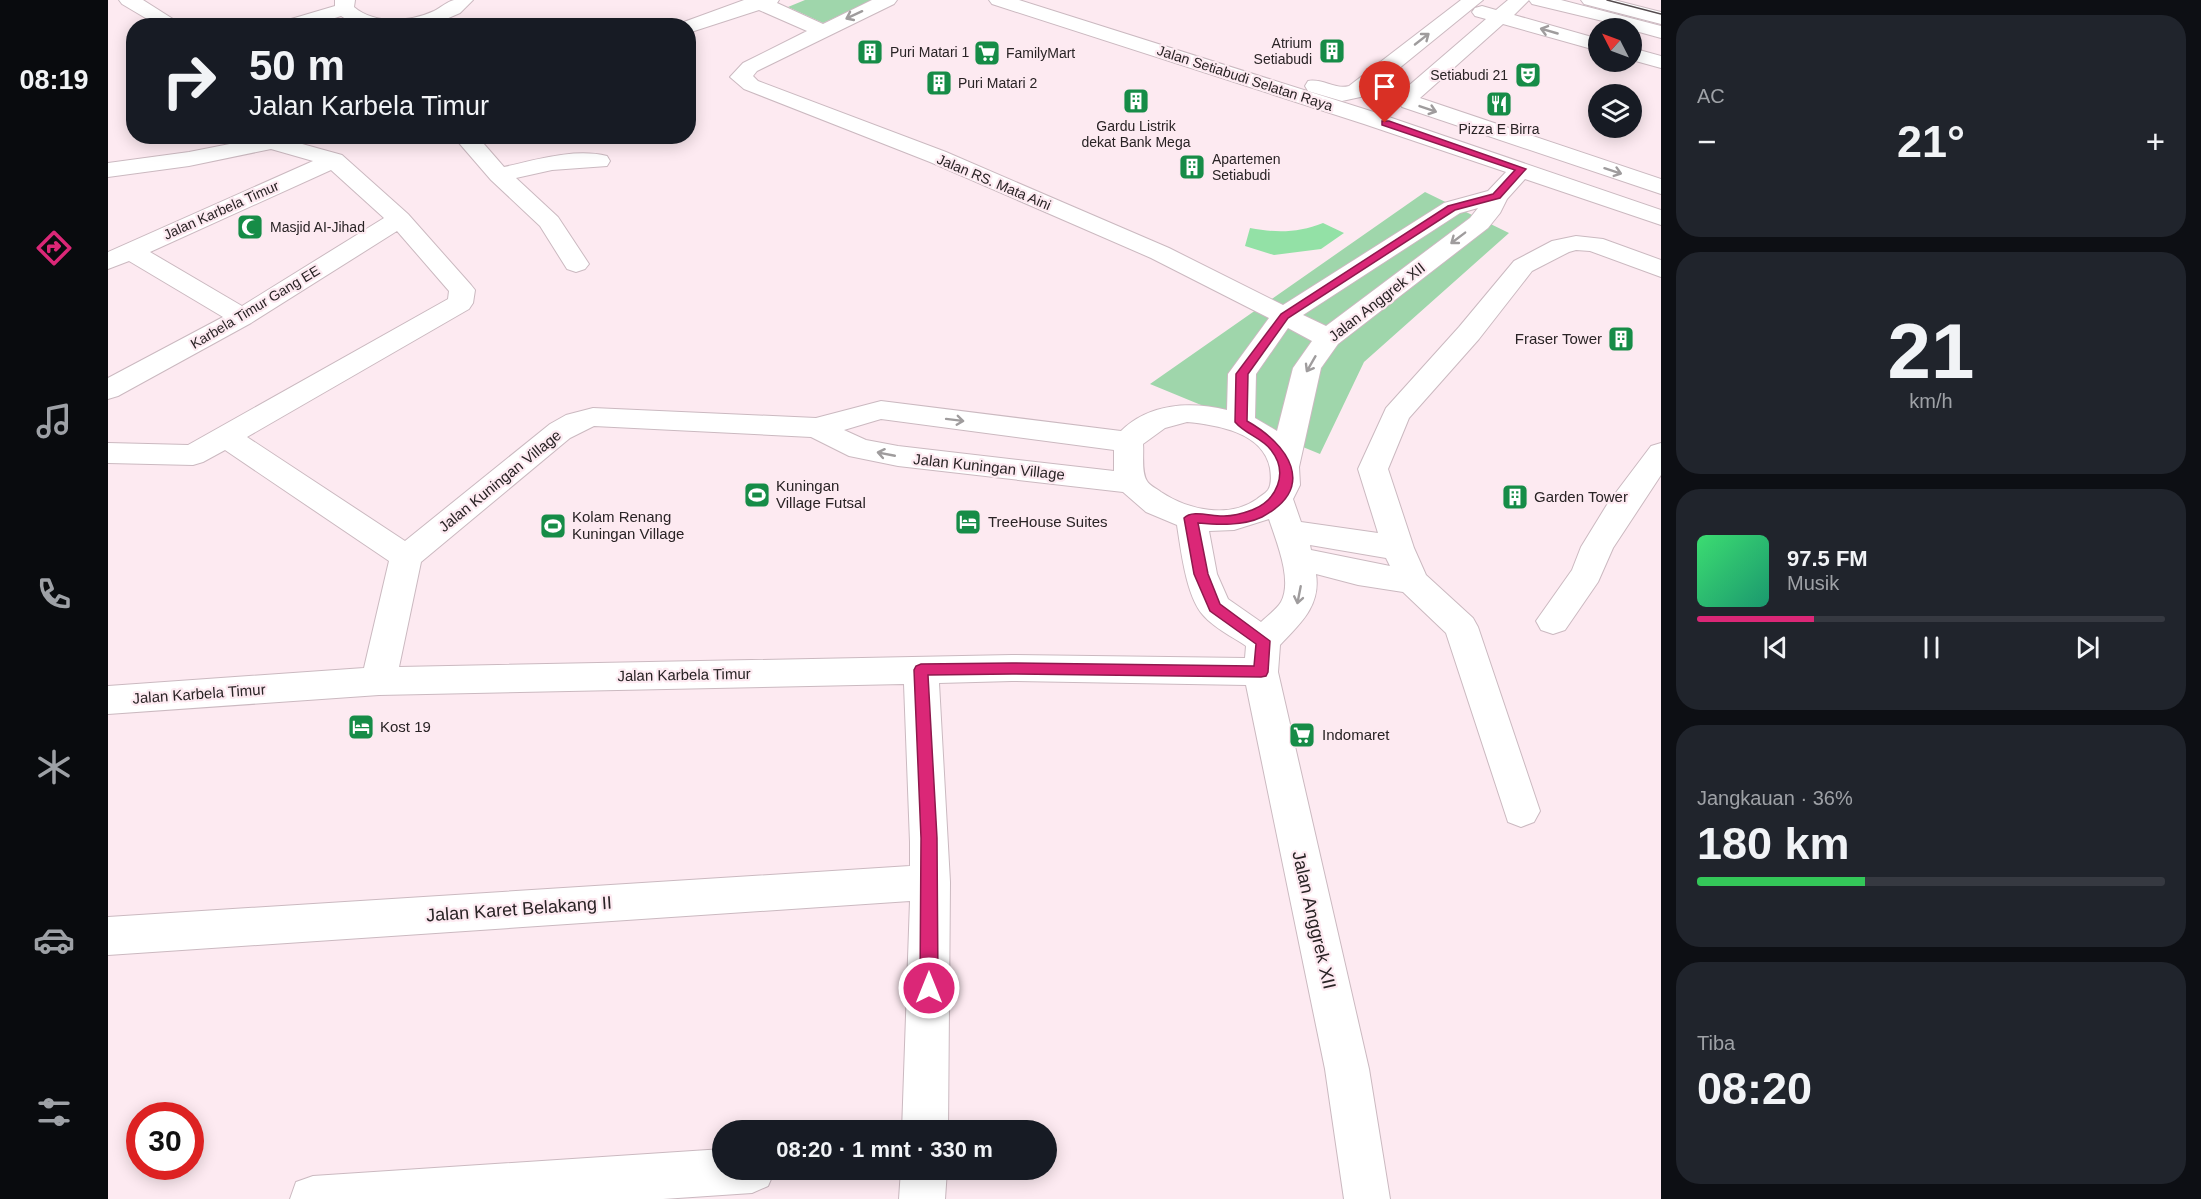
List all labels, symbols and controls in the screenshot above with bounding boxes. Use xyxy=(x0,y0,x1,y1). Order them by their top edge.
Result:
one-way arrow xyxy=(846,10,864,22)
north arrow xyxy=(1588,18,1642,72)
map controls xyxy=(1588,18,1642,138)
one-way arrow xyxy=(1540,25,1559,36)
one-way arrow xyxy=(1414,33,1430,46)
place label: Atrium Setiabudi xyxy=(1254,35,1312,67)
building icon: Atrium Setiabudi xyxy=(1317,36,1347,66)
building icon: Puri Matari 1 xyxy=(855,37,885,67)
supermarket icon: FamilyMart xyxy=(972,38,1002,68)
icon: right xyxy=(150,42,228,120)
text: 50 m xyxy=(249,42,345,89)
street label: Jalan Setiabudi Selatan Raya xyxy=(1155,42,1335,114)
place label: Puri Matari 1 xyxy=(890,44,970,60)
place label: FamilyMart xyxy=(1006,45,1075,61)
theatre icon: Setiabudi 21 xyxy=(1513,60,1543,90)
pin xyxy=(1359,61,1410,123)
text: 08:19 xyxy=(19,65,89,95)
place label: Setiabudi 21 xyxy=(1430,67,1508,83)
building icon: Puri Matari 2 xyxy=(924,68,954,98)
icon: arrive xyxy=(1368,70,1401,103)
place label: Puri Matari 2 xyxy=(958,75,1038,91)
button: layers xyxy=(1588,84,1642,138)
text: AC xyxy=(1697,85,1725,107)
building icon: Gardu Listrik dekat Bank Mega xyxy=(1121,86,1151,116)
restaurant icon: Pizza E Birra xyxy=(1484,89,1514,119)
text: Jalan Karbela Timur xyxy=(249,91,489,121)
one-way arrow xyxy=(1418,105,1437,116)
text: 21° xyxy=(1897,116,1965,167)
place label: Gardu Listrik dekat Bank Mega xyxy=(1082,118,1191,150)
place label: Pizza E Birra xyxy=(1459,121,1540,137)
text: − xyxy=(1697,123,1716,160)
text: + xyxy=(2146,123,2165,160)
street label: Jalan RS. Mata Aini xyxy=(935,151,1053,213)
place label: Apartemen Setiabudi xyxy=(1212,151,1280,183)
building icon: Apartemen Setiabudi xyxy=(1177,152,1207,182)
one-way arrow xyxy=(1603,166,1622,177)
street label: Jalan Karbela Timur xyxy=(161,177,281,243)
mosque icon: Masjid AI-Jihad xyxy=(235,212,265,242)
place label: Masjid AI-Jihad xyxy=(270,219,365,235)
icon: directions xyxy=(33,227,75,269)
one-way arrow xyxy=(1451,232,1467,245)
street label: Jalan Anggrek XII xyxy=(1325,259,1428,344)
street label: Karbela Timur Gang EE xyxy=(188,262,322,352)
text: 21 xyxy=(1888,307,1974,395)
building icon: Fraser Tower xyxy=(1606,324,1636,354)
place label: Fraser Tower xyxy=(1515,330,1602,347)
one-way arrow xyxy=(1305,355,1317,372)
text: km/h xyxy=(1909,390,1953,412)
icon: music xyxy=(33,400,75,442)
one-way arrow xyxy=(945,415,965,426)
street label: Jalan Kuningan Village xyxy=(435,426,564,535)
one-way arrow xyxy=(877,448,897,459)
street label: Jalan Kuningan Village xyxy=(912,450,1066,483)
place label: Kuningan Village Futsal xyxy=(776,477,866,511)
sports icon: Kuningan Village Futsal xyxy=(742,480,772,510)
building icon: Garden Tower xyxy=(1500,482,1530,512)
place label: Garden Tower xyxy=(1534,488,1628,505)
hotel icon: TreeHouse Suites xyxy=(953,507,983,537)
place label: Kolam Renang Kuningan Village xyxy=(572,508,684,542)
sports icon: Kolam Renang Kuningan Village xyxy=(538,511,568,541)
place label: TreeHouse Suites xyxy=(988,513,1108,530)
text: 97.5 FM xyxy=(1787,546,1868,571)
text: Musik xyxy=(1787,572,1839,594)
icon: phone xyxy=(33,573,75,615)
one-way arrow xyxy=(1293,585,1304,605)
icon: previous xyxy=(1759,631,1792,664)
icon: pause xyxy=(1915,631,1948,664)
icon: next xyxy=(2071,631,2104,664)
street label: Jalan Karbela Timur xyxy=(617,665,751,684)
street label: Jalan Karbela Timur xyxy=(132,680,266,707)
hotel icon: Kost 19 xyxy=(346,712,376,742)
place label: Kost 19 xyxy=(380,718,431,735)
supermarket icon: Indomaret xyxy=(1287,720,1317,750)
place label: Indomaret xyxy=(1322,726,1390,743)
icon: climate xyxy=(33,746,75,788)
text: Jangkauan · 36% xyxy=(1697,787,1853,809)
text: 180 km xyxy=(1697,818,1850,869)
street label: Jalan Anggrek XII xyxy=(1288,849,1340,991)
street label: Jalan Karet Belakang II xyxy=(425,893,613,925)
icon: car xyxy=(33,919,75,961)
position arrow xyxy=(897,956,961,1020)
text: Tiba xyxy=(1697,1032,1735,1054)
text: 08:20 xyxy=(1697,1063,1812,1114)
icon: filters xyxy=(33,1091,75,1133)
speed limit sign: 30 xyxy=(126,1102,204,1180)
text: 08:20 · 1 mnt · 330 m xyxy=(776,1137,993,1162)

